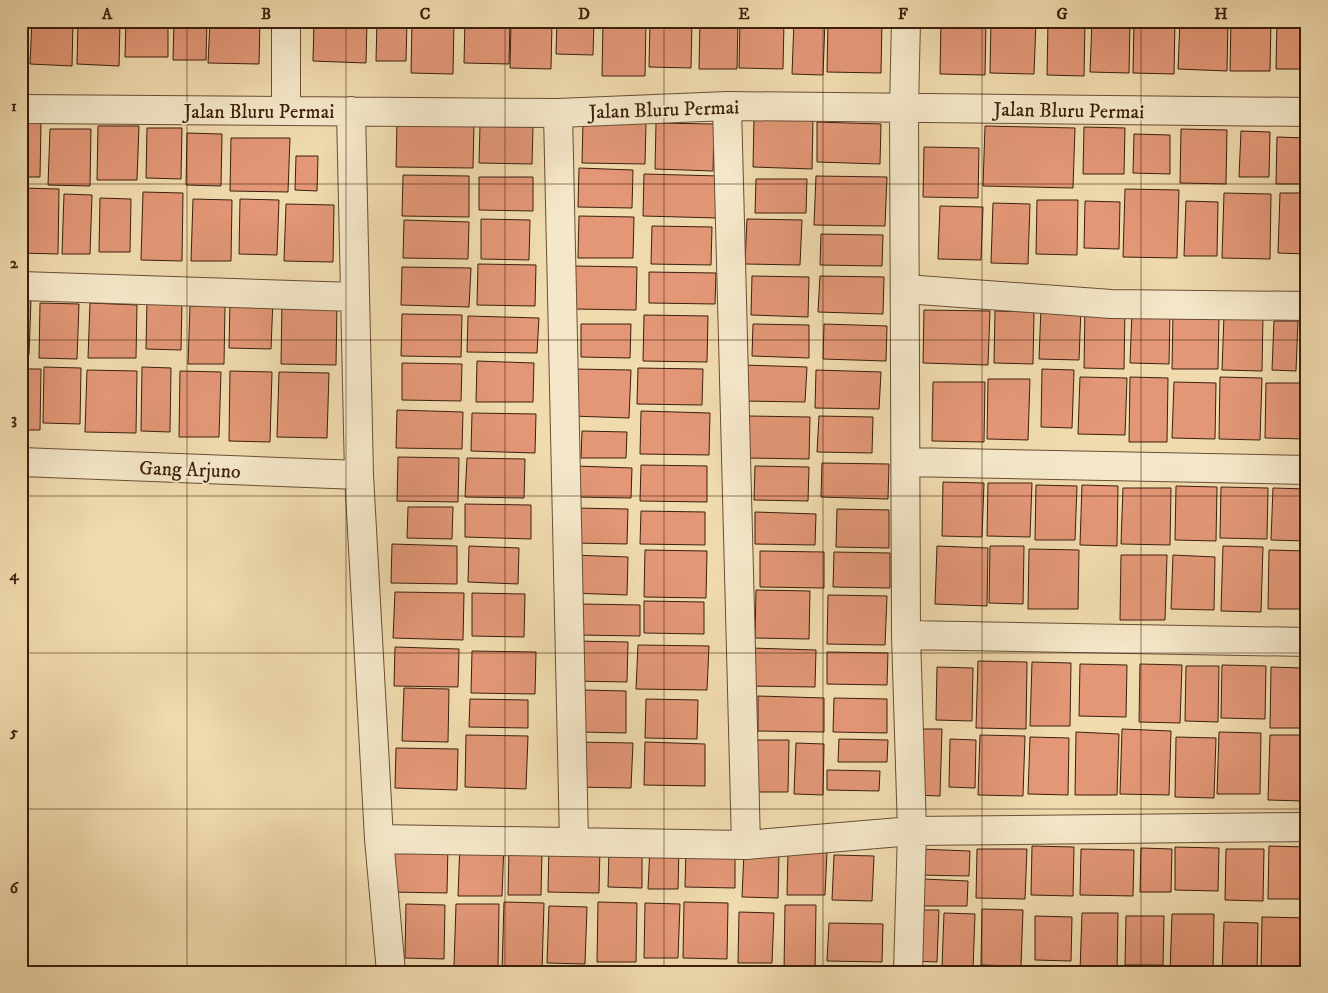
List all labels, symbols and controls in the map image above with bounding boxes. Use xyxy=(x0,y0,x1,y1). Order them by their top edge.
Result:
text: A xyxy=(101,4,113,24)
text: B xyxy=(261,4,271,24)
text: C xyxy=(420,4,430,24)
text: D xyxy=(578,4,590,24)
text: E xyxy=(738,4,750,24)
text: F xyxy=(898,4,908,24)
text: G xyxy=(1056,4,1068,24)
text: H xyxy=(1214,4,1228,24)
street label: Jalan Bluru Permai xyxy=(586,95,740,126)
text: 1 xyxy=(11,96,17,116)
street label: Jalan Bluru Permai xyxy=(991,98,1144,125)
street label: Jalan Bluru Permai xyxy=(182,100,334,125)
text: 2 xyxy=(10,253,19,273)
text: 3 xyxy=(11,409,17,429)
street label: Gang Arjuno xyxy=(139,456,241,485)
text: 4 xyxy=(8,565,19,585)
text: 5 xyxy=(9,722,18,742)
text: 6 xyxy=(10,878,20,898)

